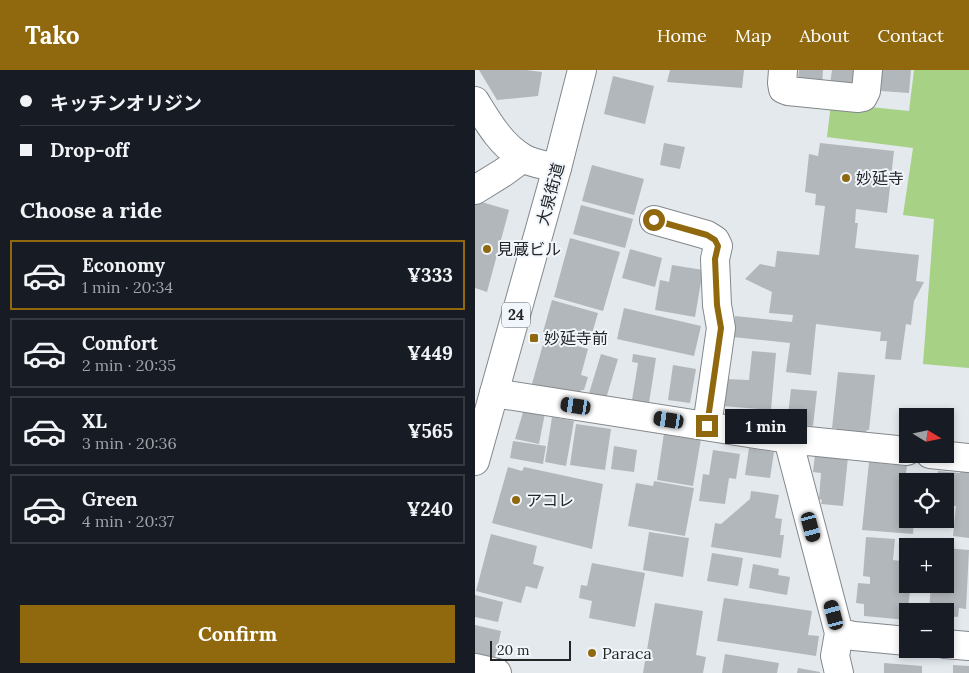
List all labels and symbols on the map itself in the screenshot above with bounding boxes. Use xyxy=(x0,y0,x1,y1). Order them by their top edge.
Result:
street label: 大泉街道 xyxy=(532,160,568,228)
place label: 妙延寺 xyxy=(856,168,904,188)
marker: 妙延寺 xyxy=(840,172,852,184)
route start xyxy=(643,209,665,231)
place label: 見蔵ビル xyxy=(497,239,561,259)
marker: 見蔵ビル xyxy=(481,243,493,255)
road number: 24 xyxy=(502,302,530,328)
place label: 妙延寺前 xyxy=(544,328,608,348)
marker: 妙延寺前 xyxy=(528,332,540,344)
car xyxy=(560,396,591,416)
callout: 1 min xyxy=(725,408,807,444)
north arrow xyxy=(899,408,954,462)
car xyxy=(653,410,684,430)
route end xyxy=(696,415,718,437)
place label: アコレ xyxy=(526,490,574,510)
marker: アコレ xyxy=(510,494,522,506)
car xyxy=(799,511,822,543)
car xyxy=(822,599,845,631)
scale bar xyxy=(490,638,571,661)
place label: Paraca xyxy=(602,643,652,663)
marker: Paraca xyxy=(586,647,598,659)

